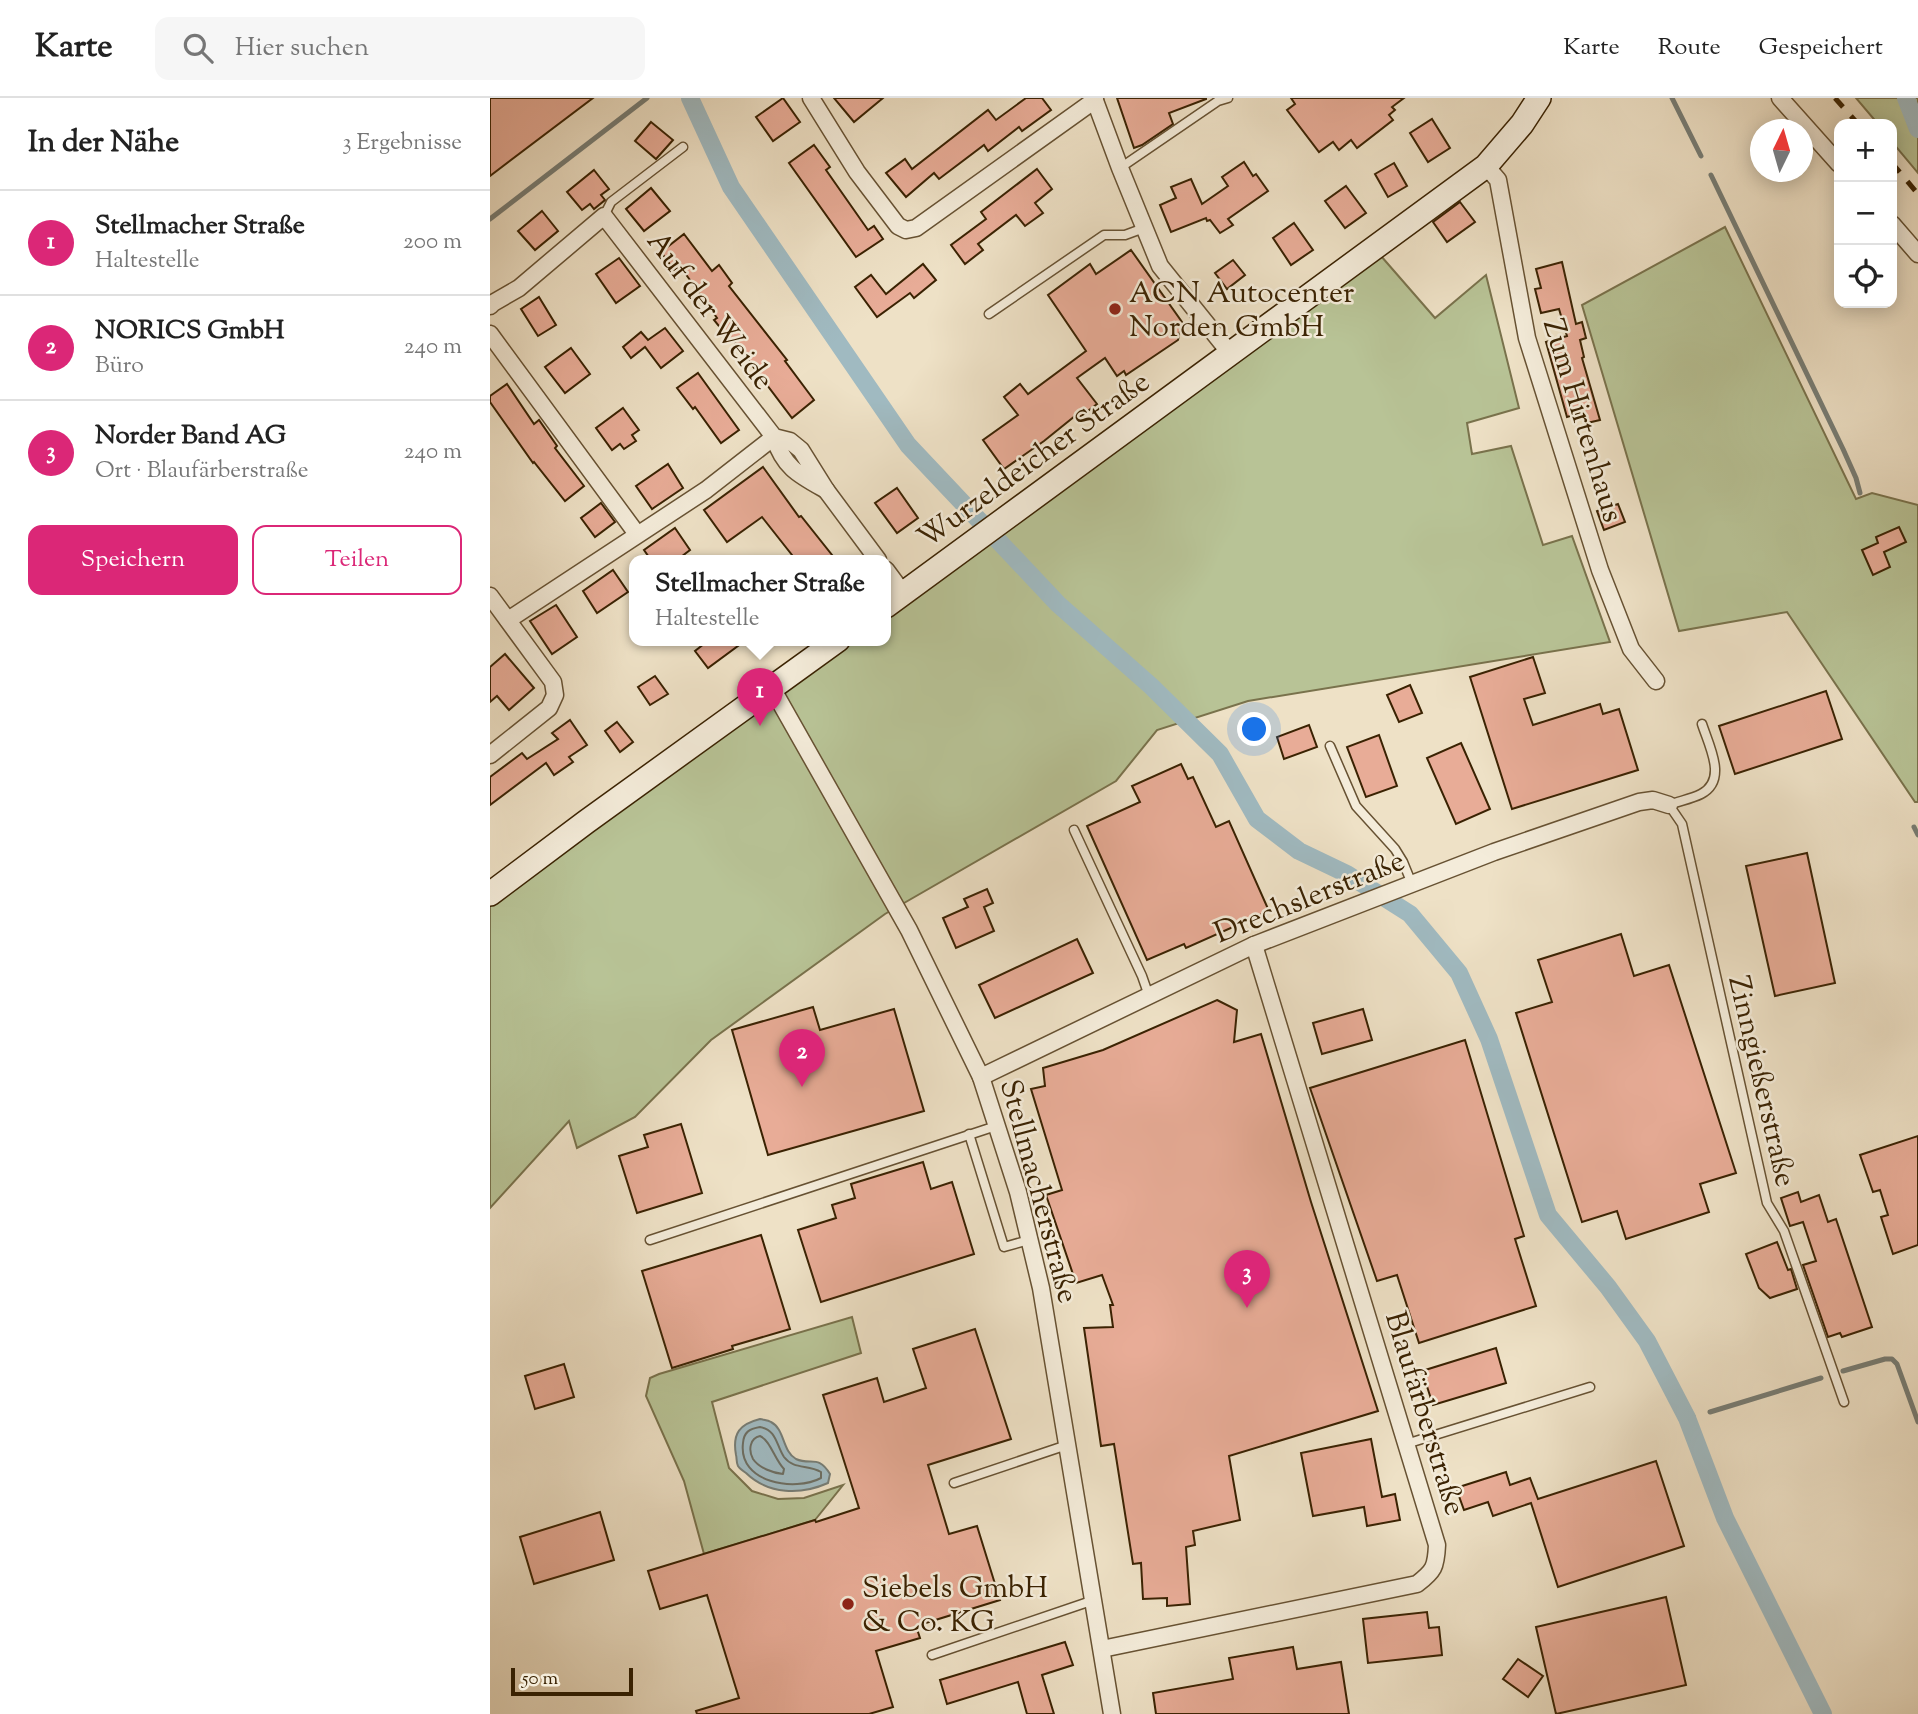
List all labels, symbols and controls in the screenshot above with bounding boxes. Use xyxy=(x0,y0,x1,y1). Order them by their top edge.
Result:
search box xyxy=(155,17,645,80)
text: Karte xyxy=(35,24,113,72)
icon: search xyxy=(179,29,217,67)
text: Hier suchen xyxy=(235,30,369,67)
text: Karte xyxy=(1563,31,1620,65)
text: Route xyxy=(1658,31,1721,65)
text: Gespeichert xyxy=(1759,31,1883,65)
north arrow xyxy=(1750,119,1813,182)
map controls xyxy=(1834,119,1897,308)
button: + xyxy=(1834,119,1897,182)
text: In der Nähe xyxy=(28,122,179,165)
text: 3 Ergebnisse xyxy=(342,127,462,160)
button: − xyxy=(1834,182,1897,245)
text: Stellmacher Straße xyxy=(95,208,305,245)
street label: Auf der Weide xyxy=(635,223,783,400)
text: 1 xyxy=(47,226,55,259)
text: 200 m xyxy=(403,226,462,259)
text: Haltestelle xyxy=(95,245,199,278)
button: locate xyxy=(1834,245,1897,308)
place label: ACN Autocenter Norden GmbH xyxy=(1129,273,1354,350)
marker: ACN Autocenter Norden GmbH xyxy=(1107,301,1123,317)
text: NORICS GmbH xyxy=(95,313,284,350)
street label: Zum Hirtenhaus xyxy=(1530,314,1633,528)
text: 2 xyxy=(46,331,56,364)
text: 240 m xyxy=(404,331,462,364)
text: Büro xyxy=(95,350,144,383)
street label: Wurzeldeicher Straße xyxy=(910,362,1159,560)
text: Norder Band AG xyxy=(95,418,286,455)
text: 3 xyxy=(46,436,56,469)
text: 240 m xyxy=(404,436,462,469)
text: Ort · Blaufärberstraße xyxy=(95,455,309,488)
button: Speichern xyxy=(28,525,238,595)
button: Teilen xyxy=(252,525,462,595)
popup xyxy=(629,555,891,646)
text: Stellmacher Straße xyxy=(655,566,865,603)
text: Haltestelle xyxy=(655,603,759,636)
pin: 1 xyxy=(737,668,783,726)
your location xyxy=(1237,712,1271,746)
street label: Drechslerstraße xyxy=(1208,841,1412,956)
street label: Zinngießerstraße xyxy=(1715,972,1806,1191)
pin: 2 xyxy=(779,1029,825,1087)
street label: Stellmacherstraße xyxy=(987,1075,1088,1308)
pin: 3 xyxy=(1224,1250,1270,1308)
street label: Blaufärberstraße xyxy=(1372,1307,1475,1521)
place label: Siebels GmbH & Co. KG xyxy=(862,1568,1048,1645)
marker: Siebels GmbH & Co. KG xyxy=(840,1596,856,1612)
scale bar xyxy=(511,1665,634,1697)
text: 50 m xyxy=(522,1666,558,1693)

